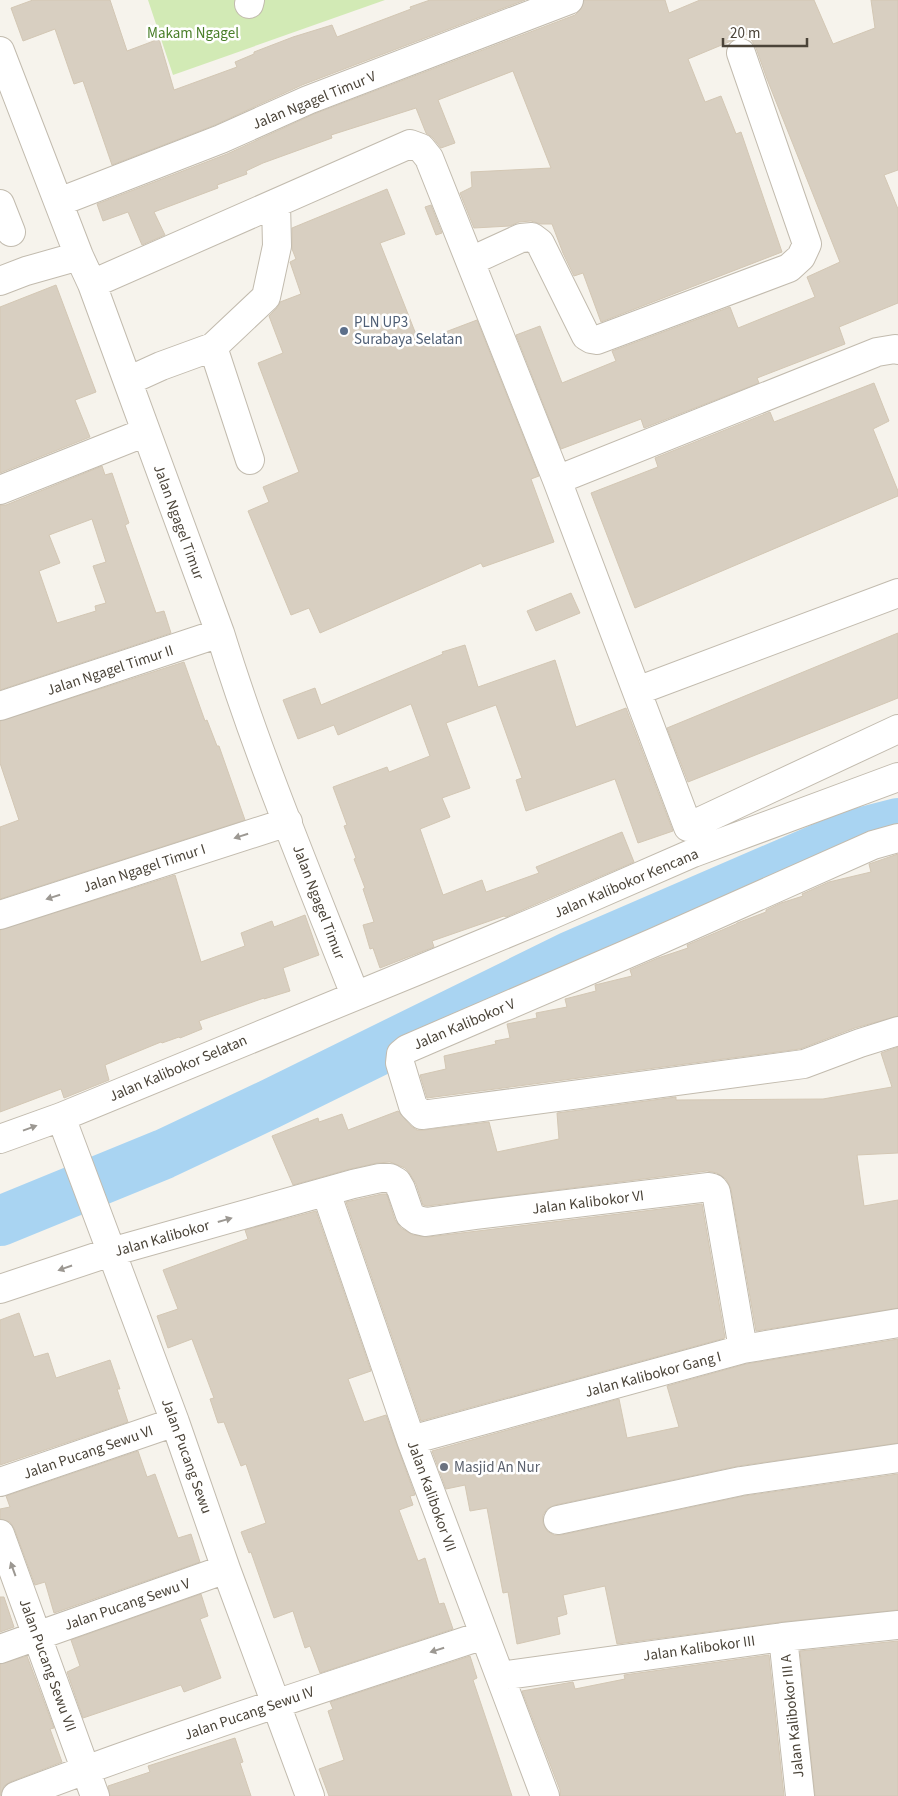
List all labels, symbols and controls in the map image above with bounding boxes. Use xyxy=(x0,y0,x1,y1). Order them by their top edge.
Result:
scale bar xyxy=(723,15,807,47)
park label: Makam Ngagel xyxy=(147,23,239,44)
text: 20 m xyxy=(730,23,760,44)
street label: Jalan Ngagel Timur V xyxy=(249,66,379,135)
place label: PLN UP3 Surabaya Selatan xyxy=(354,312,463,350)
marker: PLN UP3 Surabaya Selatan xyxy=(338,325,350,337)
street label: Jalan Ngagel Timur xyxy=(148,462,209,583)
street label: Jalan Ngagel Timur II xyxy=(44,640,176,701)
one-way arrow xyxy=(233,832,248,840)
street label: Jalan Ngagel Timur I xyxy=(80,839,208,898)
street label: Jalan Ngagel Timur xyxy=(287,842,350,963)
street label: Jalan Kalibokor Kencana xyxy=(551,843,702,923)
one-way arrow xyxy=(46,894,61,902)
street label: Jalan Kalibokor V xyxy=(410,993,519,1055)
street label: Jalan Kalibokor Selatan xyxy=(106,1030,250,1107)
one-way arrow xyxy=(23,1124,38,1131)
street label: Jalan Kalibokor VI xyxy=(531,1185,645,1220)
street label: Jalan Kalibokor xyxy=(112,1215,213,1262)
one-way arrow xyxy=(218,1216,233,1224)
one-way arrow xyxy=(57,1265,72,1272)
street label: Jalan Kalibokor Gang I xyxy=(583,1346,724,1403)
street label: Jalan Pucang Sewu xyxy=(156,1396,217,1517)
street label: Jalan Pucang Sewu VI xyxy=(20,1420,156,1485)
street label: Jalan Kalibokor VII xyxy=(402,1438,461,1555)
place label: Masjid An Nur xyxy=(454,1457,541,1478)
marker: Masjid An Nur xyxy=(438,1461,450,1473)
one-way arrow xyxy=(9,1561,17,1576)
street label: Jalan Pucang Sewu V xyxy=(61,1573,193,1636)
street label: Jalan Pucang Sewu VII xyxy=(14,1596,81,1735)
street label: Jalan Kalibokor III xyxy=(642,1630,756,1667)
one-way arrow xyxy=(430,1647,445,1655)
street label: Jalan Kalibokor III A xyxy=(775,1652,809,1779)
street label: Jalan Pucang Sewu IV xyxy=(181,1681,317,1746)

